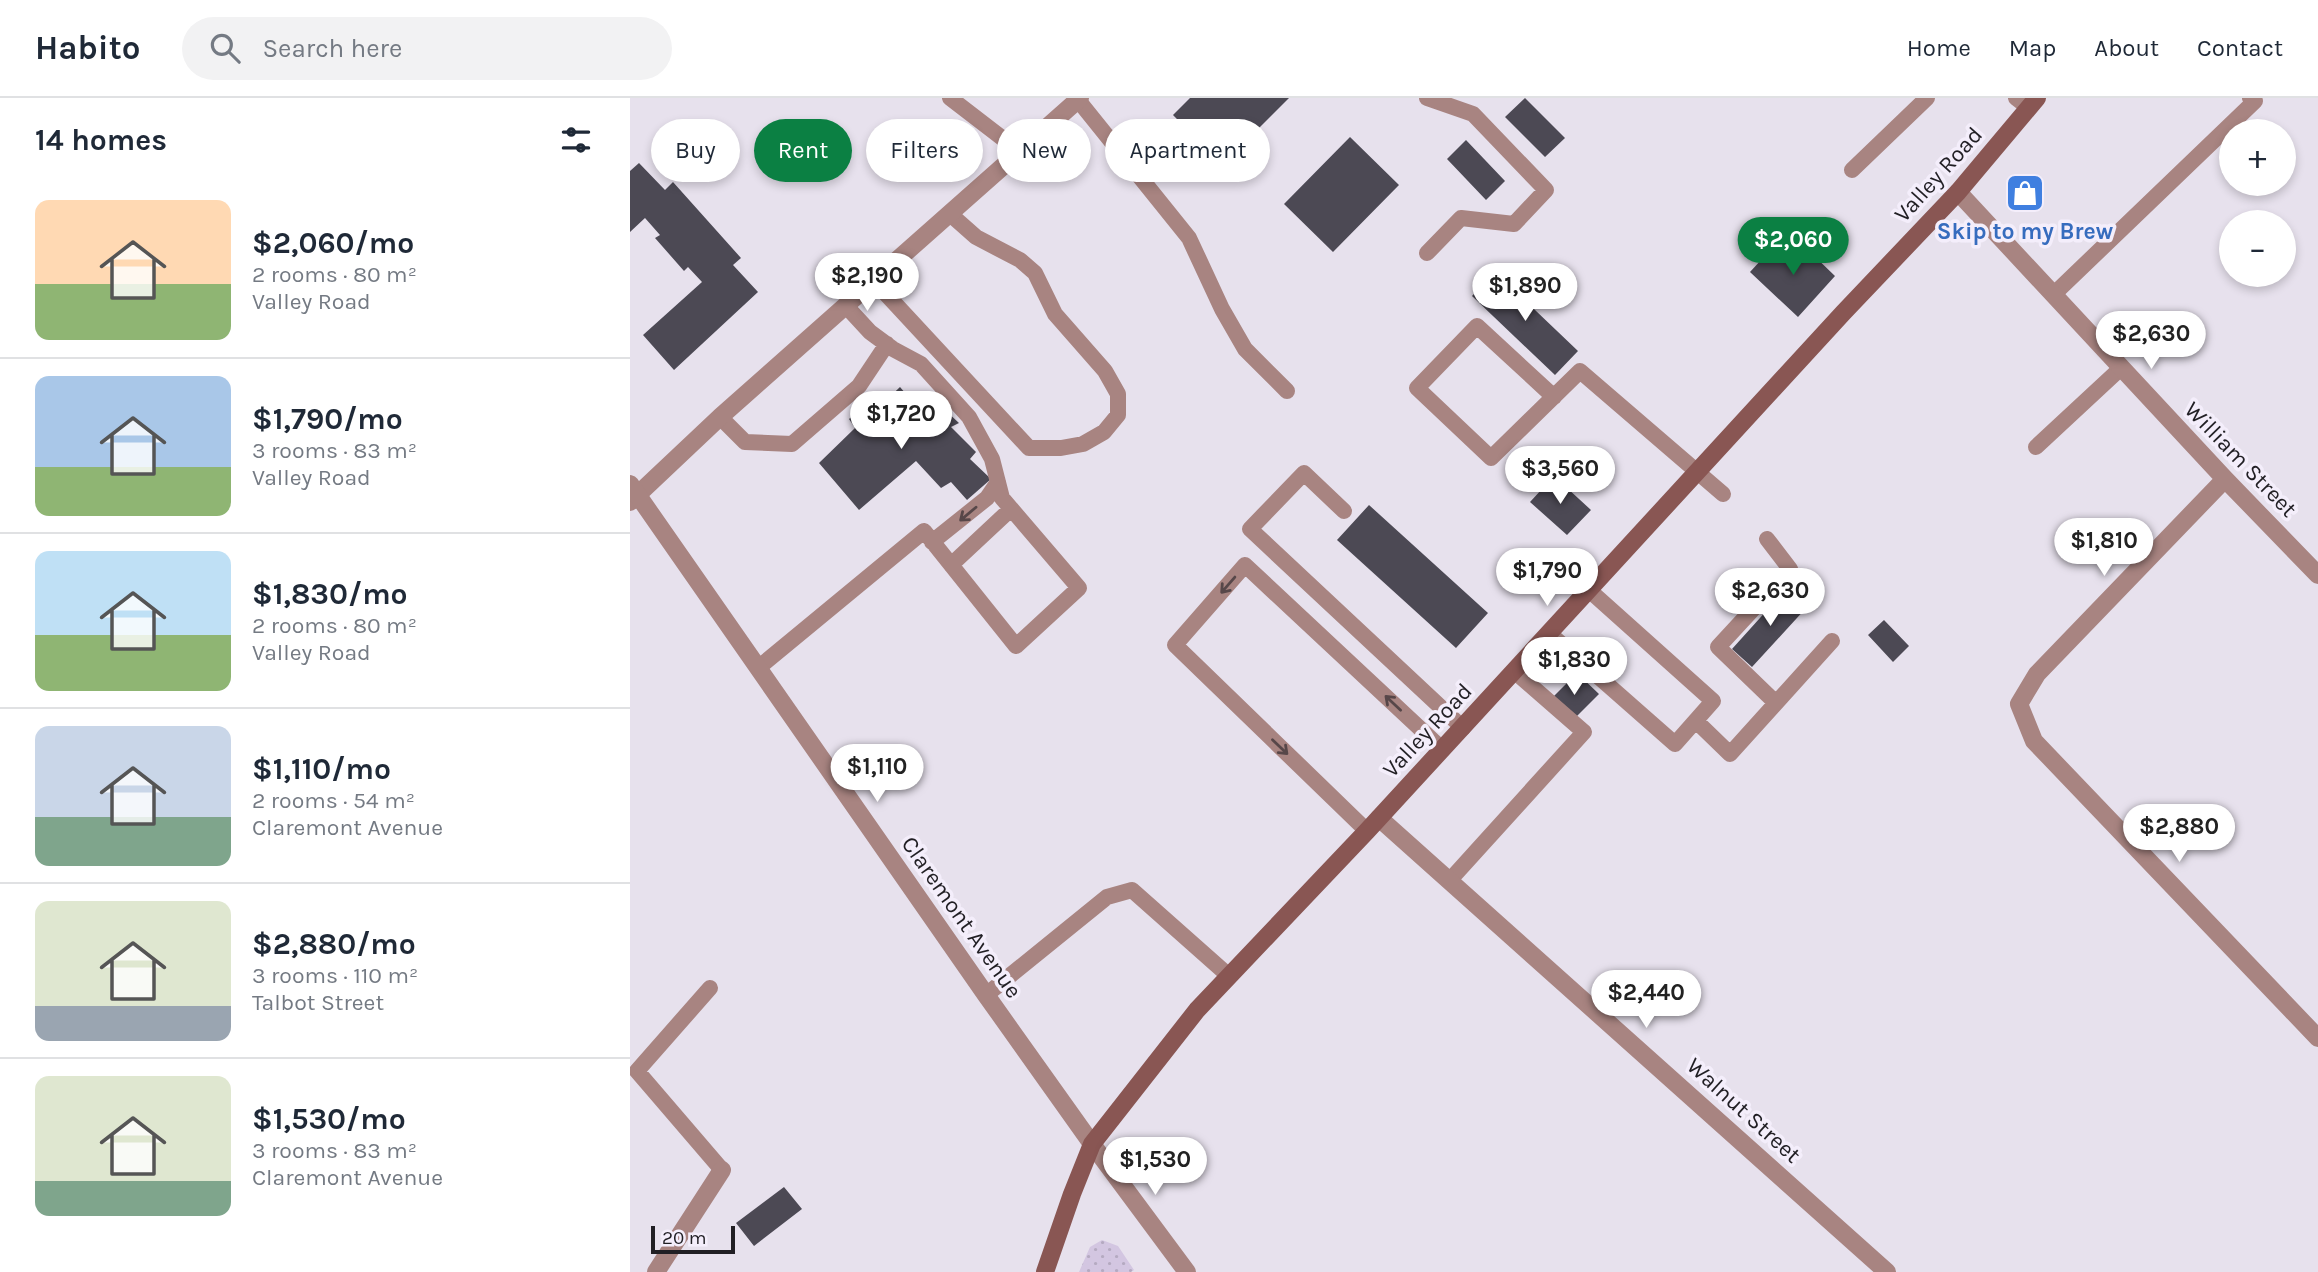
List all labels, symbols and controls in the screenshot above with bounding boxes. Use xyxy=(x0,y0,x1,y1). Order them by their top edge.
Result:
search box xyxy=(182,17,672,80)
text: Habito xyxy=(35,29,140,67)
icon: search xyxy=(206,29,244,67)
text: Search here xyxy=(262,33,402,64)
text: Home xyxy=(1907,34,1971,62)
text: Map xyxy=(2009,34,2056,62)
text: About xyxy=(2094,34,2159,62)
text: Contact xyxy=(2197,34,2283,62)
chip: Buy xyxy=(651,119,740,182)
chip: Rent xyxy=(754,119,852,182)
chip: Filters xyxy=(866,119,983,182)
chip: New xyxy=(997,119,1091,182)
chip: Apartment xyxy=(1105,119,1270,182)
map controls xyxy=(2219,119,2296,287)
button: + xyxy=(2219,119,2296,196)
icon: filters xyxy=(557,121,595,159)
street label: Valley Road xyxy=(1889,121,1988,227)
text: 14 homes xyxy=(35,122,167,158)
shop icon: Skip to my Brew xyxy=(2004,172,2046,214)
button: − xyxy=(2219,210,2296,287)
pin: $2,060 xyxy=(1736,218,1850,277)
place label: Skip to my Brew xyxy=(1937,218,2114,245)
text: $2,060/mo xyxy=(252,225,414,261)
text: $2,060 xyxy=(1754,226,1832,253)
icon: home xyxy=(91,228,175,312)
pin: $2,190 xyxy=(810,254,924,313)
text: 2 rooms · 80 m² xyxy=(252,261,417,288)
text: $2,190 xyxy=(831,262,903,289)
pin: $1,890 xyxy=(1468,264,1582,323)
text: $1,890 xyxy=(1488,272,1562,299)
text: Valley Road xyxy=(252,288,371,315)
pin: $2,630 xyxy=(2094,312,2208,371)
text: $2,630 xyxy=(2112,320,2190,347)
pin: $1,720 xyxy=(844,392,958,451)
street label: William Street xyxy=(2179,396,2303,523)
text: $1,720 xyxy=(866,400,936,427)
text: $1,790/mo xyxy=(252,401,403,437)
icon: home xyxy=(91,404,175,488)
text: 3 rooms · 83 m² xyxy=(252,437,417,464)
pin: $3,560 xyxy=(1503,446,1617,506)
text: $3,560 xyxy=(1521,455,1599,482)
text: Valley Road xyxy=(252,464,371,491)
one-way arrow xyxy=(959,507,977,522)
pin: $1,810 xyxy=(2047,518,2161,578)
text: $1,810 xyxy=(2070,527,2138,554)
pin: $1,790 xyxy=(1490,548,1604,608)
text: $1,790 xyxy=(1512,557,1582,584)
pin: $2,630 xyxy=(1713,568,1827,628)
one-way arrow xyxy=(1220,575,1236,593)
text: $1,830/mo xyxy=(252,576,408,612)
text: $2,630 xyxy=(1731,577,1809,604)
icon: home xyxy=(91,579,175,663)
text: 2 rooms · 80 m² xyxy=(252,612,417,639)
pin: $1,830 xyxy=(1517,638,1631,697)
text: Valley Road xyxy=(252,639,371,666)
text: $1,830 xyxy=(1537,646,1611,673)
street label: Valley Road xyxy=(1377,678,1478,783)
one-way arrow xyxy=(1385,694,1402,711)
one-way arrow xyxy=(1272,739,1289,756)
pin: $1,110 xyxy=(820,744,934,804)
text: $1,110/mo xyxy=(252,751,391,787)
text: $1,110 xyxy=(847,753,907,780)
icon: home xyxy=(91,754,175,838)
text: 2 rooms · 54 m² xyxy=(252,787,415,814)
pin: $2,880 xyxy=(2122,804,2236,864)
text: $2,880 xyxy=(2139,813,2219,840)
text: Claremont Avenue xyxy=(252,814,443,841)
street label: Claremont Avenue xyxy=(896,831,1027,1003)
text: $2,880/mo xyxy=(252,926,416,962)
icon: home xyxy=(91,929,175,1013)
text: 3 rooms · 110 m² xyxy=(252,962,418,989)
pin: $2,440 xyxy=(1589,970,1703,1030)
text: $2,440 xyxy=(1607,979,1685,1006)
text: Talbot Street xyxy=(252,989,384,1016)
street label: Walnut Street xyxy=(1681,1052,1806,1169)
text: $1,530/mo xyxy=(252,1101,406,1137)
icon: home xyxy=(91,1104,175,1188)
text: 3 rooms · 83 m² xyxy=(252,1137,417,1164)
pin: $1,530 xyxy=(1098,1138,1212,1197)
text: $1,530 xyxy=(1119,1146,1191,1173)
text: Claremont Avenue xyxy=(252,1164,443,1191)
scale bar xyxy=(651,1223,735,1255)
text: 20 m xyxy=(662,1227,707,1249)

